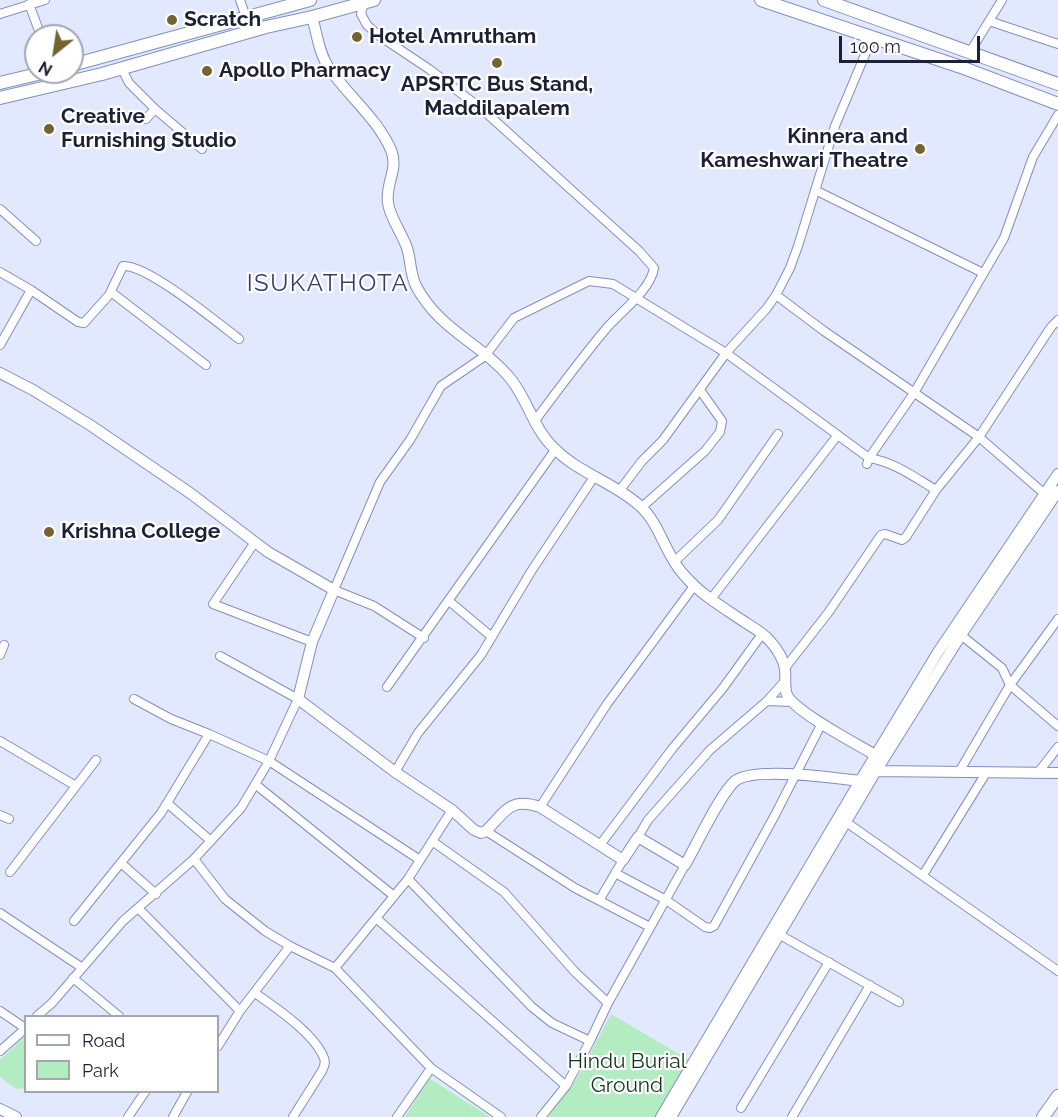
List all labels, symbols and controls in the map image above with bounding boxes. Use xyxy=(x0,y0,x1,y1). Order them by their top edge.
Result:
place label: Scratch xyxy=(184,7,261,33)
marker: Scratch xyxy=(165,13,179,27)
north arrow xyxy=(24,24,84,84)
place label: Hotel Amrutham xyxy=(369,24,536,50)
scale bar xyxy=(842,24,983,62)
marker: Hotel Amrutham xyxy=(350,30,364,44)
text: 100 m xyxy=(850,36,901,57)
marker: APSRTC Bus Stand, Maddilapalem xyxy=(490,56,504,70)
text: N xyxy=(36,57,56,80)
place label: Apollo Pharmacy xyxy=(219,58,391,84)
marker: Apollo Pharmacy xyxy=(200,64,214,78)
place label: APSRTC Bus Stand, Maddilapalem xyxy=(401,72,593,122)
place label: Creative Furnishing Studio xyxy=(61,104,236,154)
marker: Creative Furnishing Studio xyxy=(42,122,56,136)
place label: Kinnera and Kameshwari Theatre xyxy=(700,124,908,174)
marker: Kinnera and Kameshwari Theatre xyxy=(913,142,927,156)
district label: ISUKATHOTA xyxy=(247,270,409,298)
place label: Krishna College xyxy=(61,519,220,545)
marker: Krishna College xyxy=(42,525,56,539)
legend xyxy=(24,1015,219,1093)
text: Road xyxy=(82,1030,125,1051)
park label: Hindu Burial Ground xyxy=(568,1049,686,1099)
text: Park xyxy=(82,1060,119,1081)

